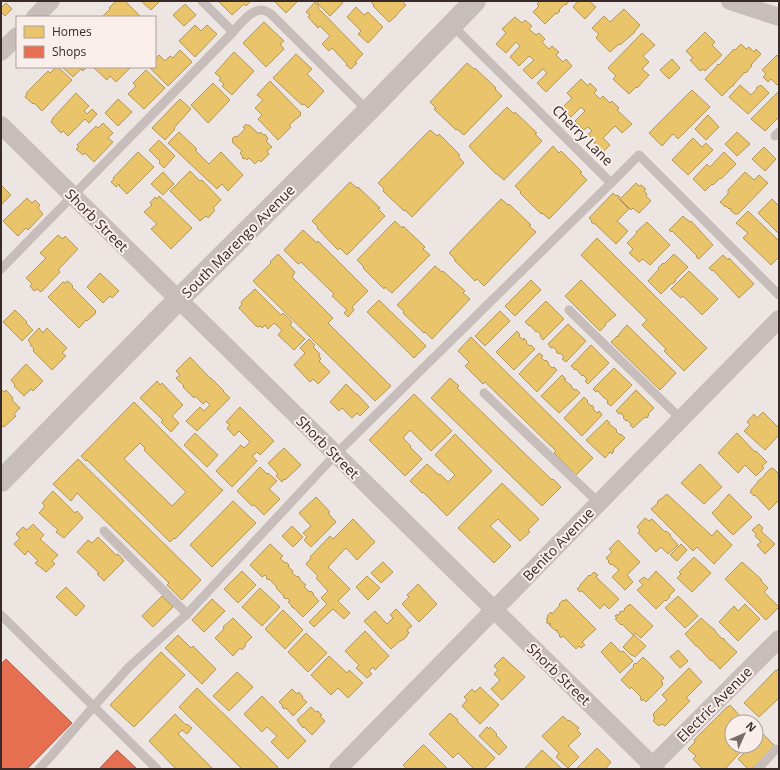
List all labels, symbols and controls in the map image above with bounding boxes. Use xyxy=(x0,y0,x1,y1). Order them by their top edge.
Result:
legend xyxy=(16,16,156,68)
text: Homes xyxy=(52,23,92,40)
text: Shops xyxy=(52,43,87,60)
street label: Cherry Lane xyxy=(548,100,618,170)
street label: South Marengo Avenue xyxy=(177,180,299,302)
street label: Shorb Street xyxy=(61,184,133,256)
street label: Shorb Street xyxy=(292,411,364,483)
street label: Benito Avenue xyxy=(518,503,598,585)
street label: Shorb Street xyxy=(523,639,595,709)
street label: Electric Avenue xyxy=(672,662,756,746)
north arrow xyxy=(724,714,764,754)
text: N xyxy=(743,718,760,735)

